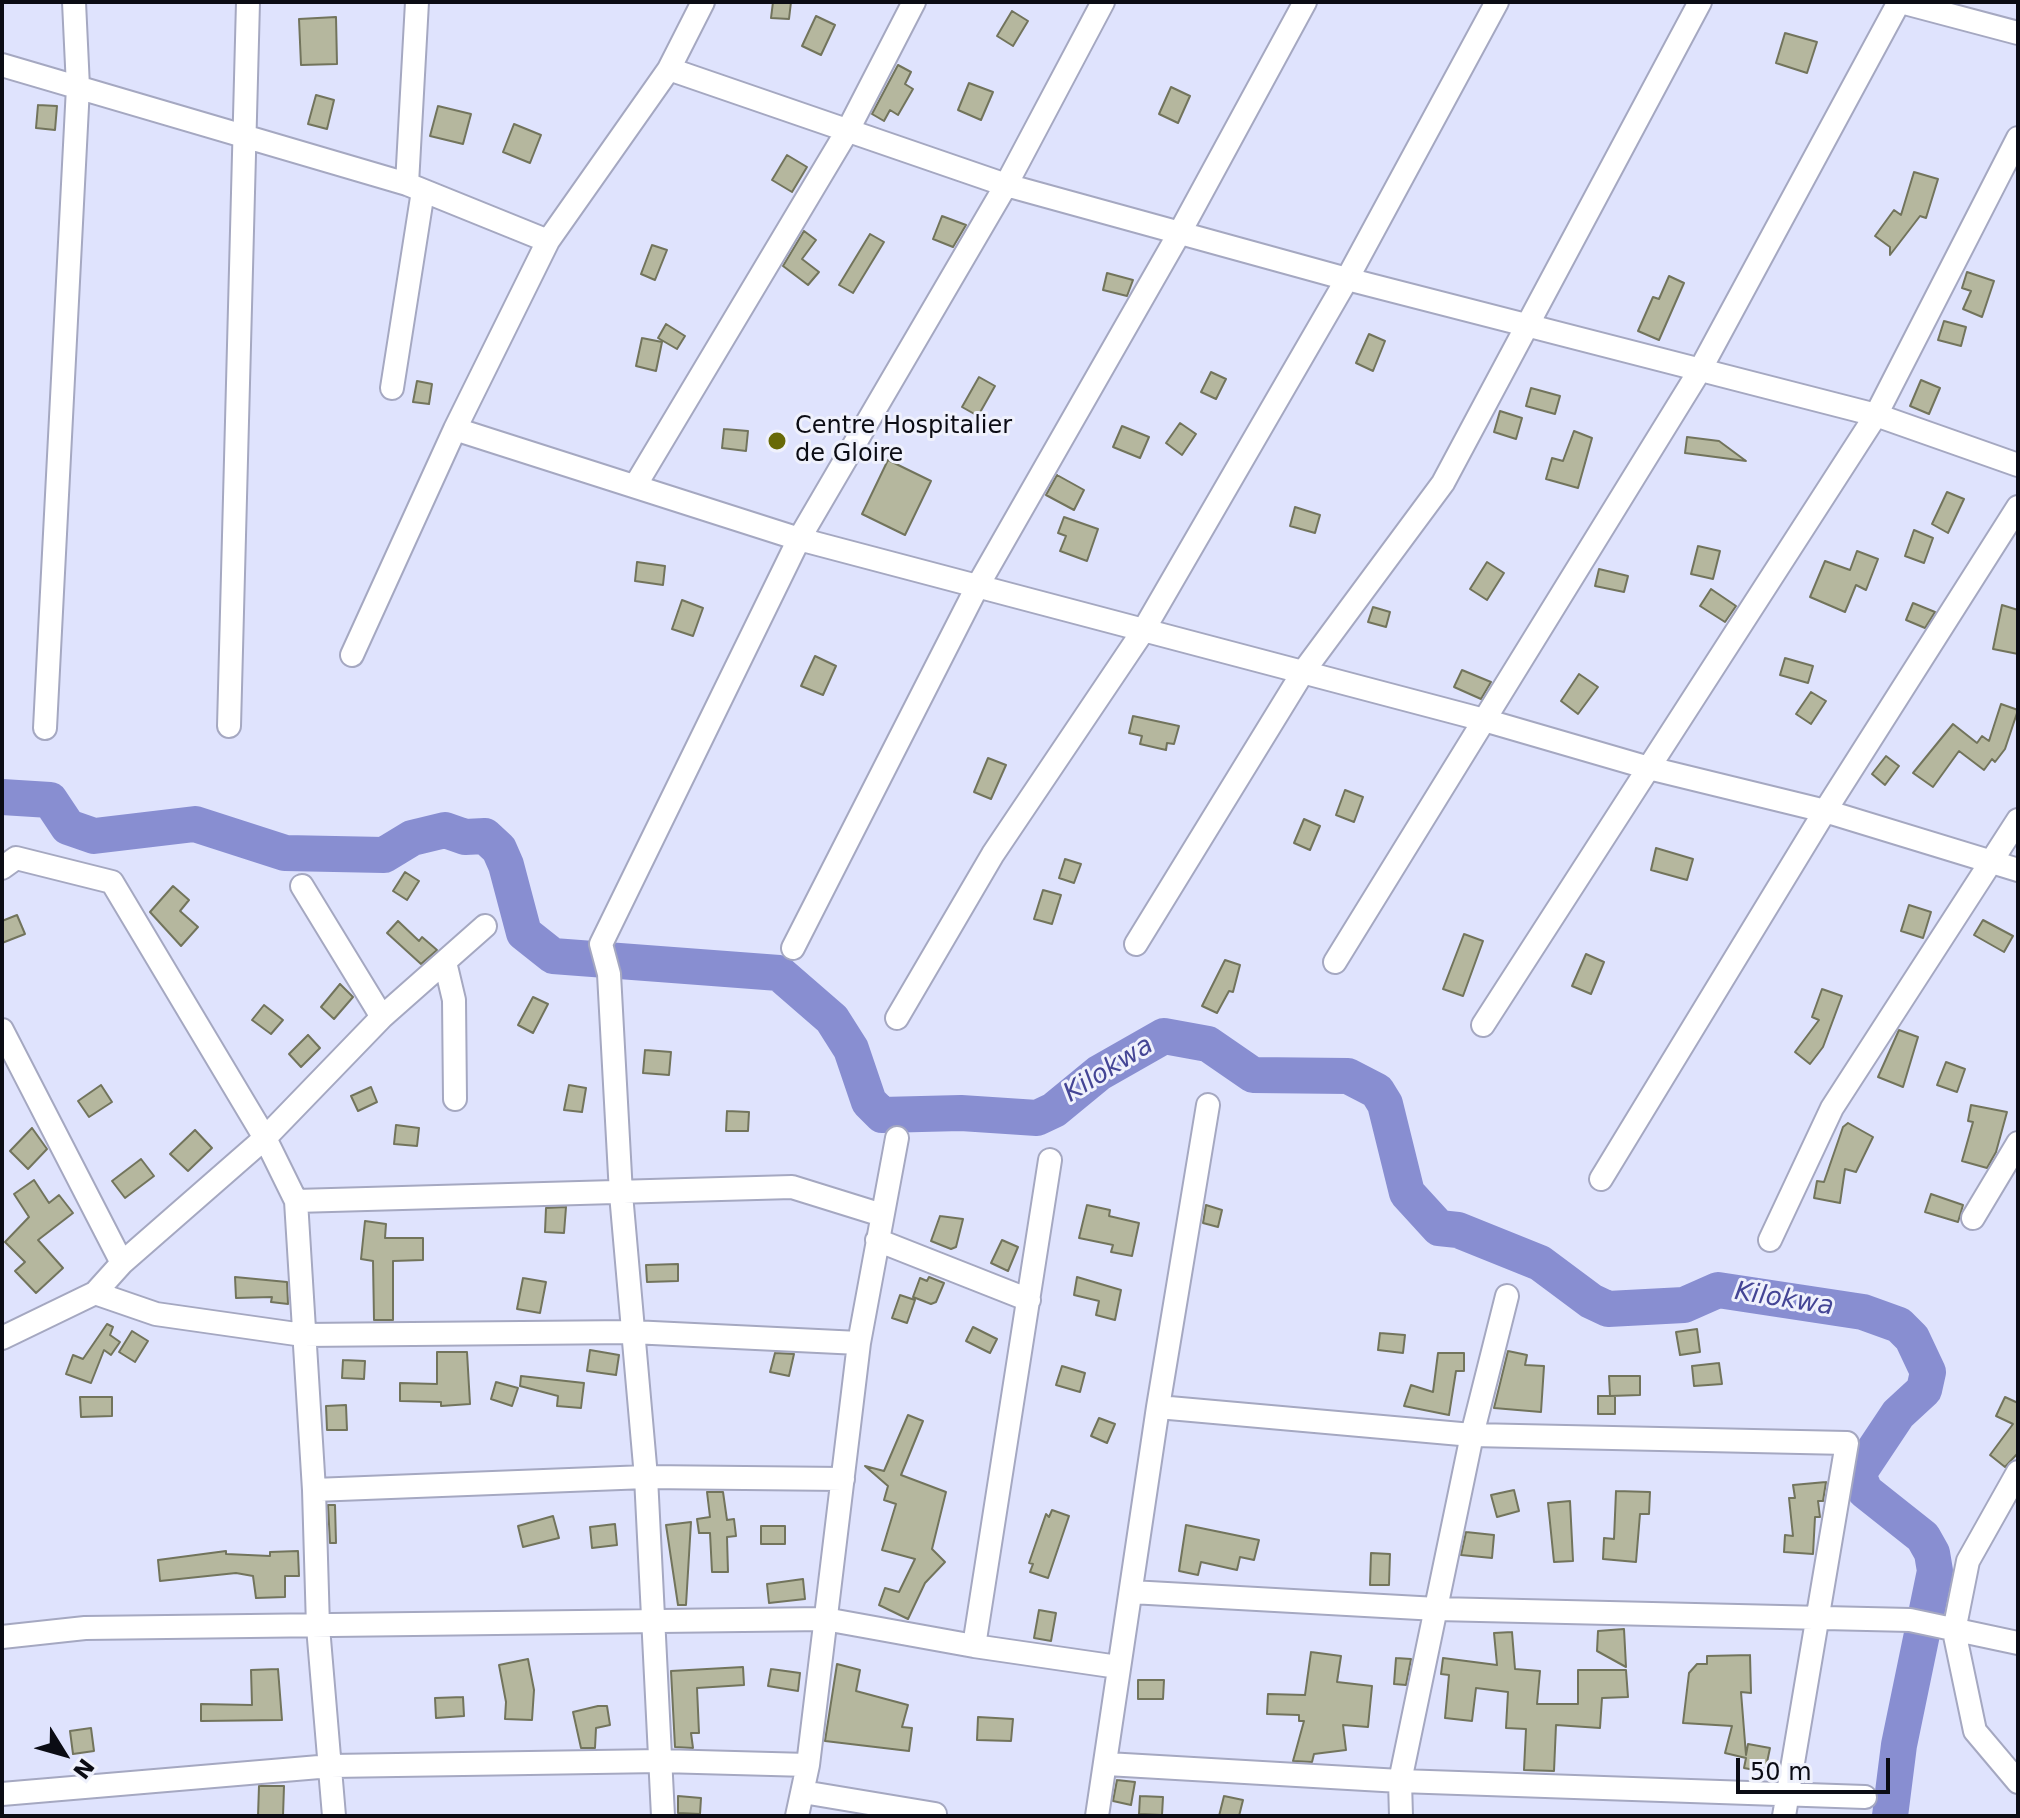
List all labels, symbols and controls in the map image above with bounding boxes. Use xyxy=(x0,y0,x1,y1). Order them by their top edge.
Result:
place label: Centre Hospitalier de Gloire xyxy=(795,413,1012,469)
marker: Centre Hospitalier de Gloire xyxy=(766,430,788,452)
water label: Kilokwa xyxy=(1058,1030,1160,1110)
water label: Kilokwa xyxy=(1732,1277,1836,1323)
north arrow xyxy=(24,1714,104,1794)
scale bar xyxy=(1740,1742,1894,1792)
text: N xyxy=(68,1754,99,1784)
text: 50 m xyxy=(1750,1758,1812,1786)

